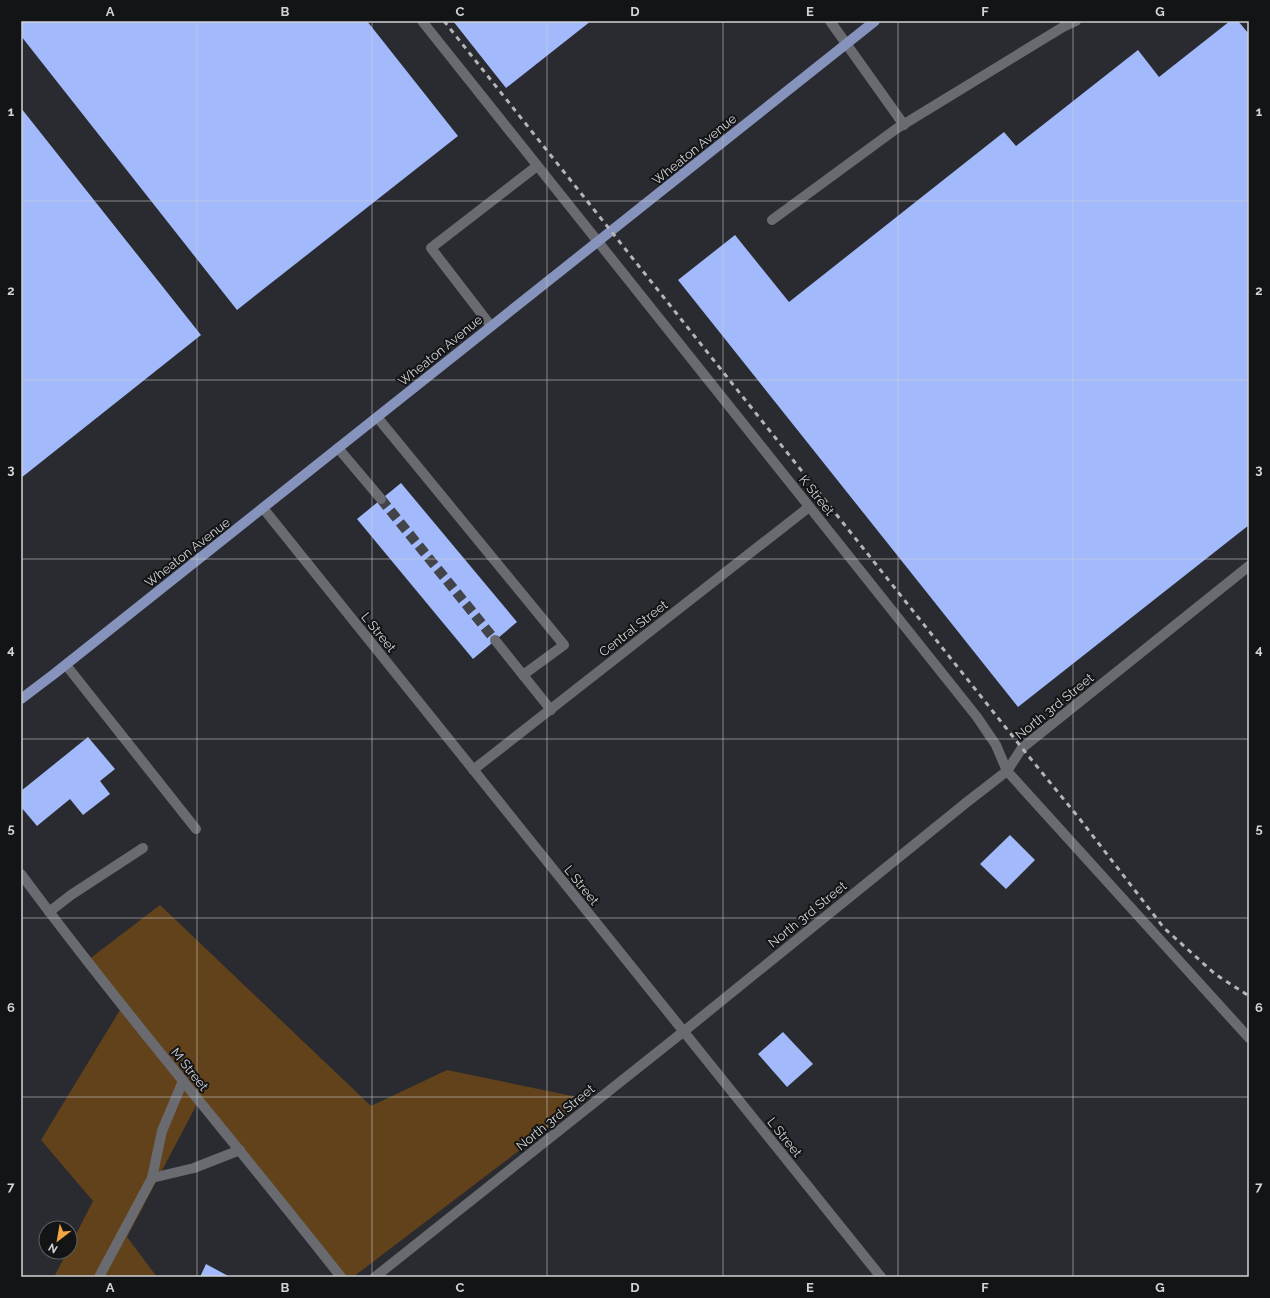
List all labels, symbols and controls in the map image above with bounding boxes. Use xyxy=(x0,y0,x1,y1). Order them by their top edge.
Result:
text: A xyxy=(106,4,115,19)
text: B xyxy=(281,4,290,19)
text: C xyxy=(456,4,465,19)
text: D xyxy=(630,4,640,19)
text: E xyxy=(806,4,814,19)
text: F xyxy=(981,4,989,19)
text: G xyxy=(1155,4,1165,19)
text: 1 xyxy=(8,104,15,119)
text: 1 xyxy=(1256,104,1263,119)
street label: Wheaton Avenue xyxy=(649,111,740,188)
text: 2 xyxy=(7,283,15,298)
text: 2 xyxy=(1255,283,1263,298)
street label: Wheaton Avenue xyxy=(395,312,486,389)
text: 3 xyxy=(7,462,15,477)
text: 3 xyxy=(1255,462,1263,477)
street label: K Street xyxy=(796,472,838,519)
street label: Wheaton Avenue xyxy=(142,514,233,590)
street label: Central Street xyxy=(596,597,671,660)
street label: L Street xyxy=(358,610,399,656)
text: 4 xyxy=(7,642,15,657)
text: 4 xyxy=(1255,642,1263,657)
street label: North 3rd Street xyxy=(1012,670,1097,743)
text: 5 xyxy=(7,821,15,836)
text: 5 xyxy=(1255,821,1263,836)
street label: L Street xyxy=(561,863,602,909)
street label: North 3rd Street xyxy=(765,878,850,951)
text: 6 xyxy=(7,1000,15,1015)
text: 6 xyxy=(1255,1000,1263,1015)
street label: M Street xyxy=(168,1045,212,1094)
street label: North 3rd Street xyxy=(513,1081,598,1154)
street label: L Street xyxy=(764,1115,805,1161)
text: 7 xyxy=(7,1179,15,1194)
text: 7 xyxy=(1255,1179,1263,1194)
north arrow xyxy=(38,1220,78,1260)
text: N xyxy=(46,1240,60,1256)
text: A xyxy=(106,1280,115,1295)
text: B xyxy=(281,1280,290,1295)
text: C xyxy=(456,1280,465,1295)
text: D xyxy=(630,1280,640,1295)
text: E xyxy=(806,1280,814,1295)
text: F xyxy=(981,1280,989,1295)
text: G xyxy=(1155,1280,1165,1295)

